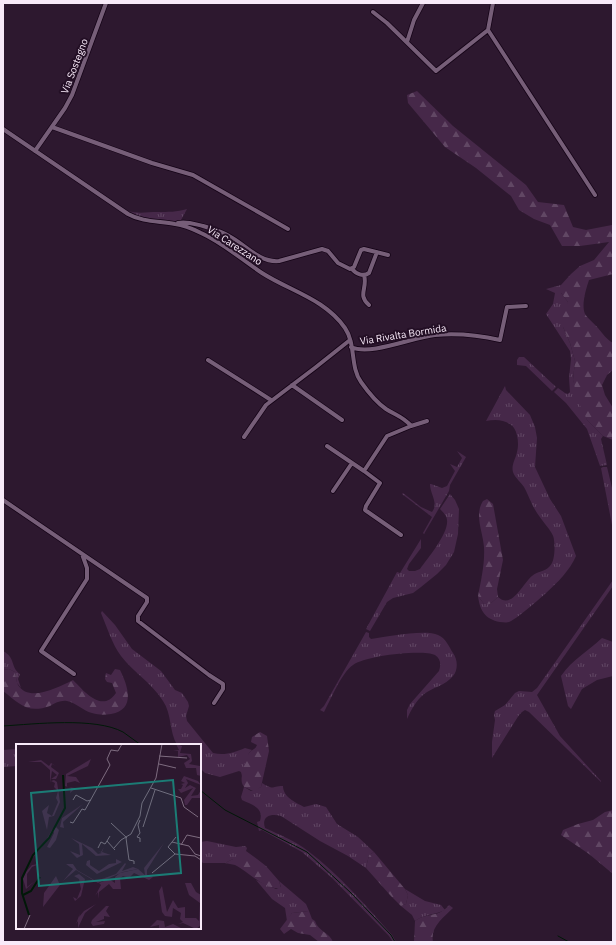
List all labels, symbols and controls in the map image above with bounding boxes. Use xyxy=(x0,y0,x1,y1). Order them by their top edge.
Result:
street label: Via Sostegno xyxy=(58,36,91,96)
street label: Via Carezzano xyxy=(205,223,265,268)
street label: Via Rivalta Bormida xyxy=(359,321,448,348)
inset map xyxy=(16,744,201,929)

